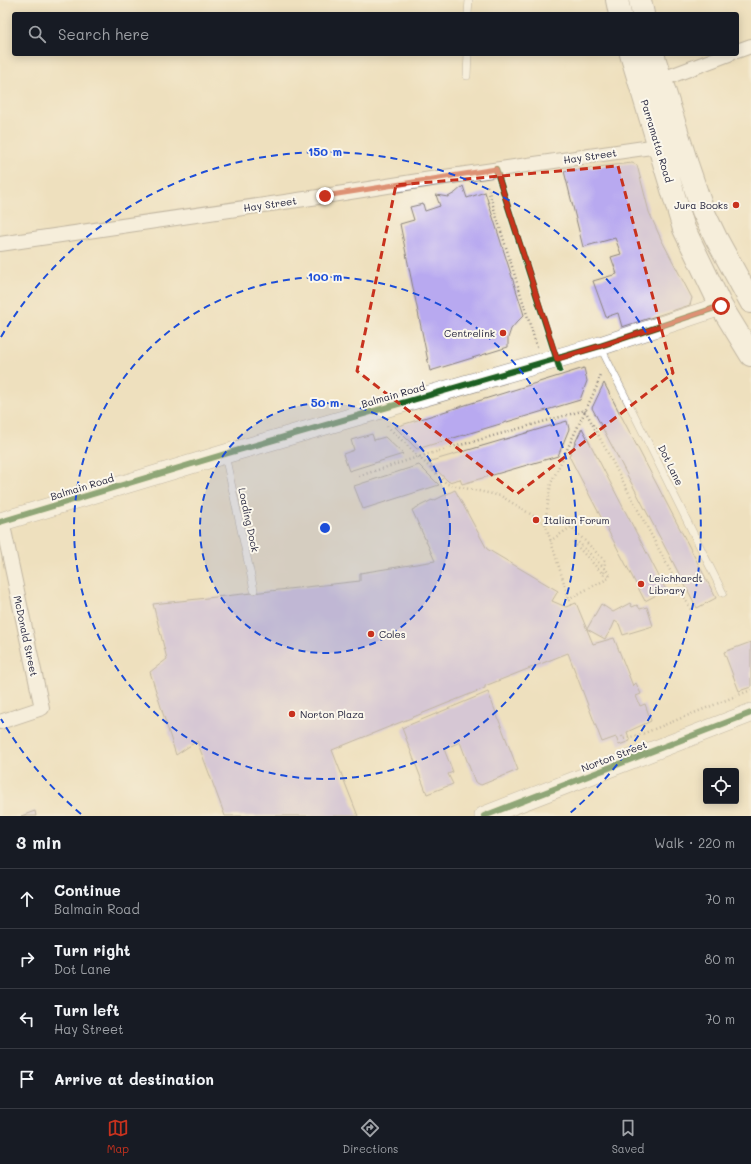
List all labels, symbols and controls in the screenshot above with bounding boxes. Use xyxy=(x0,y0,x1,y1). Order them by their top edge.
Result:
search box xyxy=(12,12,739,56)
icon: search xyxy=(26,23,48,45)
text: Search here xyxy=(58,24,149,44)
street label: Parramatta Road xyxy=(638,98,676,184)
text: 150 m xyxy=(308,143,342,159)
street label: Hay Street xyxy=(562,145,618,167)
route end xyxy=(316,187,334,205)
street label: Hay Street xyxy=(242,193,298,215)
place label: Jura Books xyxy=(674,198,728,212)
marker: Jura Books xyxy=(731,200,741,210)
text: 100 m xyxy=(308,268,342,284)
route start xyxy=(712,297,730,315)
place label: Centrelink xyxy=(444,326,495,340)
marker: Centrelink xyxy=(498,328,508,338)
street label: Balmain Road xyxy=(359,379,427,411)
text: 50 m xyxy=(311,394,339,410)
street label: Dot Lane xyxy=(655,442,687,488)
street label: Balmain Road xyxy=(48,471,116,503)
street label: Loading Dock xyxy=(235,487,263,553)
place label: Italian Forum xyxy=(544,513,610,527)
marker: Italian Forum xyxy=(531,515,541,525)
centre of rings xyxy=(318,521,332,535)
place label: Leichhardt Library xyxy=(649,571,703,597)
marker: Leichhardt Library xyxy=(636,579,646,589)
street label: McDonald Street xyxy=(11,594,41,678)
place label: Coles xyxy=(379,627,406,641)
marker: Coles xyxy=(366,629,376,639)
place label: Norton Plaza xyxy=(300,707,364,721)
marker: Norton Plaza xyxy=(287,709,297,719)
street label: Norton Street xyxy=(579,737,649,775)
map controls xyxy=(703,768,739,804)
button: locate xyxy=(703,768,739,804)
text: 3 min xyxy=(16,831,61,853)
text: Walk · 220 m xyxy=(654,834,735,851)
text: Continue xyxy=(54,880,121,900)
icon: ahead xyxy=(16,888,38,910)
text: 70 m xyxy=(705,890,735,907)
text: Balmain Road xyxy=(54,900,140,917)
text: Turn right xyxy=(54,940,131,960)
icon: right xyxy=(16,948,38,970)
text: 80 m xyxy=(705,950,735,967)
text: Dot Lane xyxy=(54,960,111,977)
text: Turn left xyxy=(54,1000,119,1020)
icon: left xyxy=(16,1008,38,1030)
text: 70 m xyxy=(705,1010,735,1027)
text: Hay Street xyxy=(54,1020,124,1037)
icon: arrive xyxy=(16,1068,38,1090)
text: Arrive at destination xyxy=(54,1069,214,1089)
tab: Map xyxy=(107,1117,129,1156)
tab: Directions xyxy=(342,1117,398,1156)
tab: Saved xyxy=(612,1117,644,1156)

